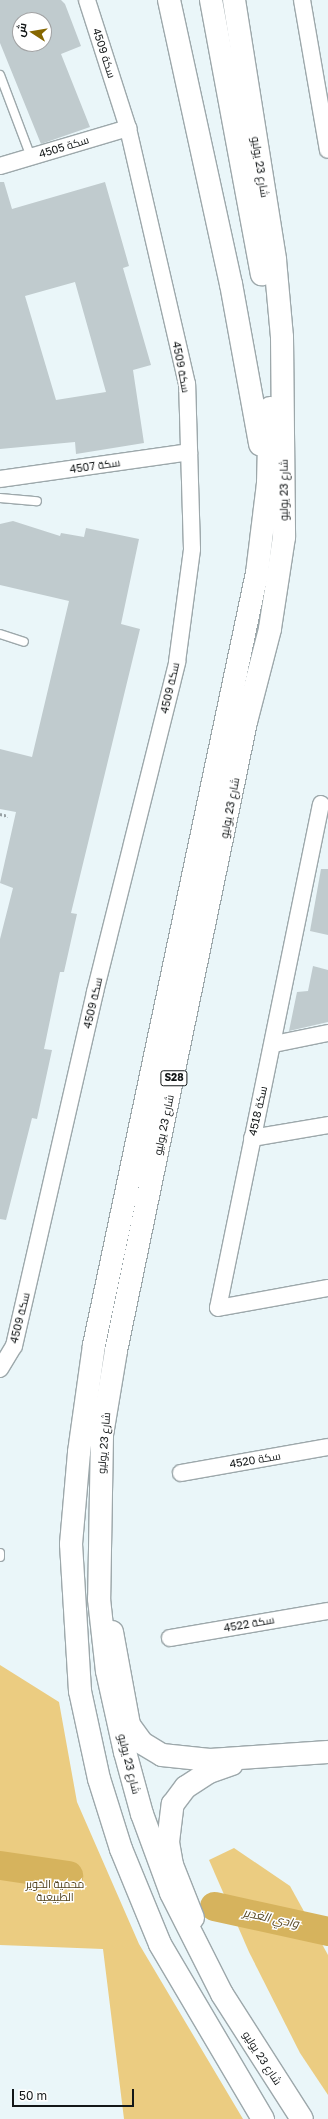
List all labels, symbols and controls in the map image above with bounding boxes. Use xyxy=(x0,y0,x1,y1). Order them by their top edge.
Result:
north arrow xyxy=(12,12,52,52)
text: ش xyxy=(13,21,29,38)
street label: سكة 4509 xyxy=(90,26,118,80)
street label: سكة 4505 xyxy=(37,133,91,161)
street label: شارع 23 يوليو xyxy=(249,136,271,198)
street label: سكة 4509 xyxy=(170,340,192,394)
street label: سكة 4507 xyxy=(69,456,121,476)
street label: شارع 23 يوليو xyxy=(277,459,291,521)
street label: سكة 4509 xyxy=(158,661,182,715)
street label: شارع 23 يوليو xyxy=(218,777,242,839)
street label: سكة 4509 xyxy=(81,976,105,1030)
road number: S28 xyxy=(160,1070,188,1086)
street label: سكة 4518 xyxy=(246,1085,270,1137)
street label: شارع 23 يوليو xyxy=(151,1094,177,1156)
street label: سكة 4509 xyxy=(7,1291,33,1345)
street label: شارع 23 يوليو xyxy=(95,1412,113,1474)
street label: سكة 4520 xyxy=(228,1449,282,1471)
street label: سكة 4522 xyxy=(223,1613,275,1635)
street label: شارع 23 يوليو xyxy=(115,1733,143,1795)
park label: محمية الخوير الطبيعية xyxy=(26,1878,84,1904)
water label: وادي الغدير xyxy=(242,1905,300,1931)
street label: شارع 23 يوليو xyxy=(240,2029,284,2087)
scale bar xyxy=(14,2081,136,2107)
text: 50 m xyxy=(19,2088,47,2103)

